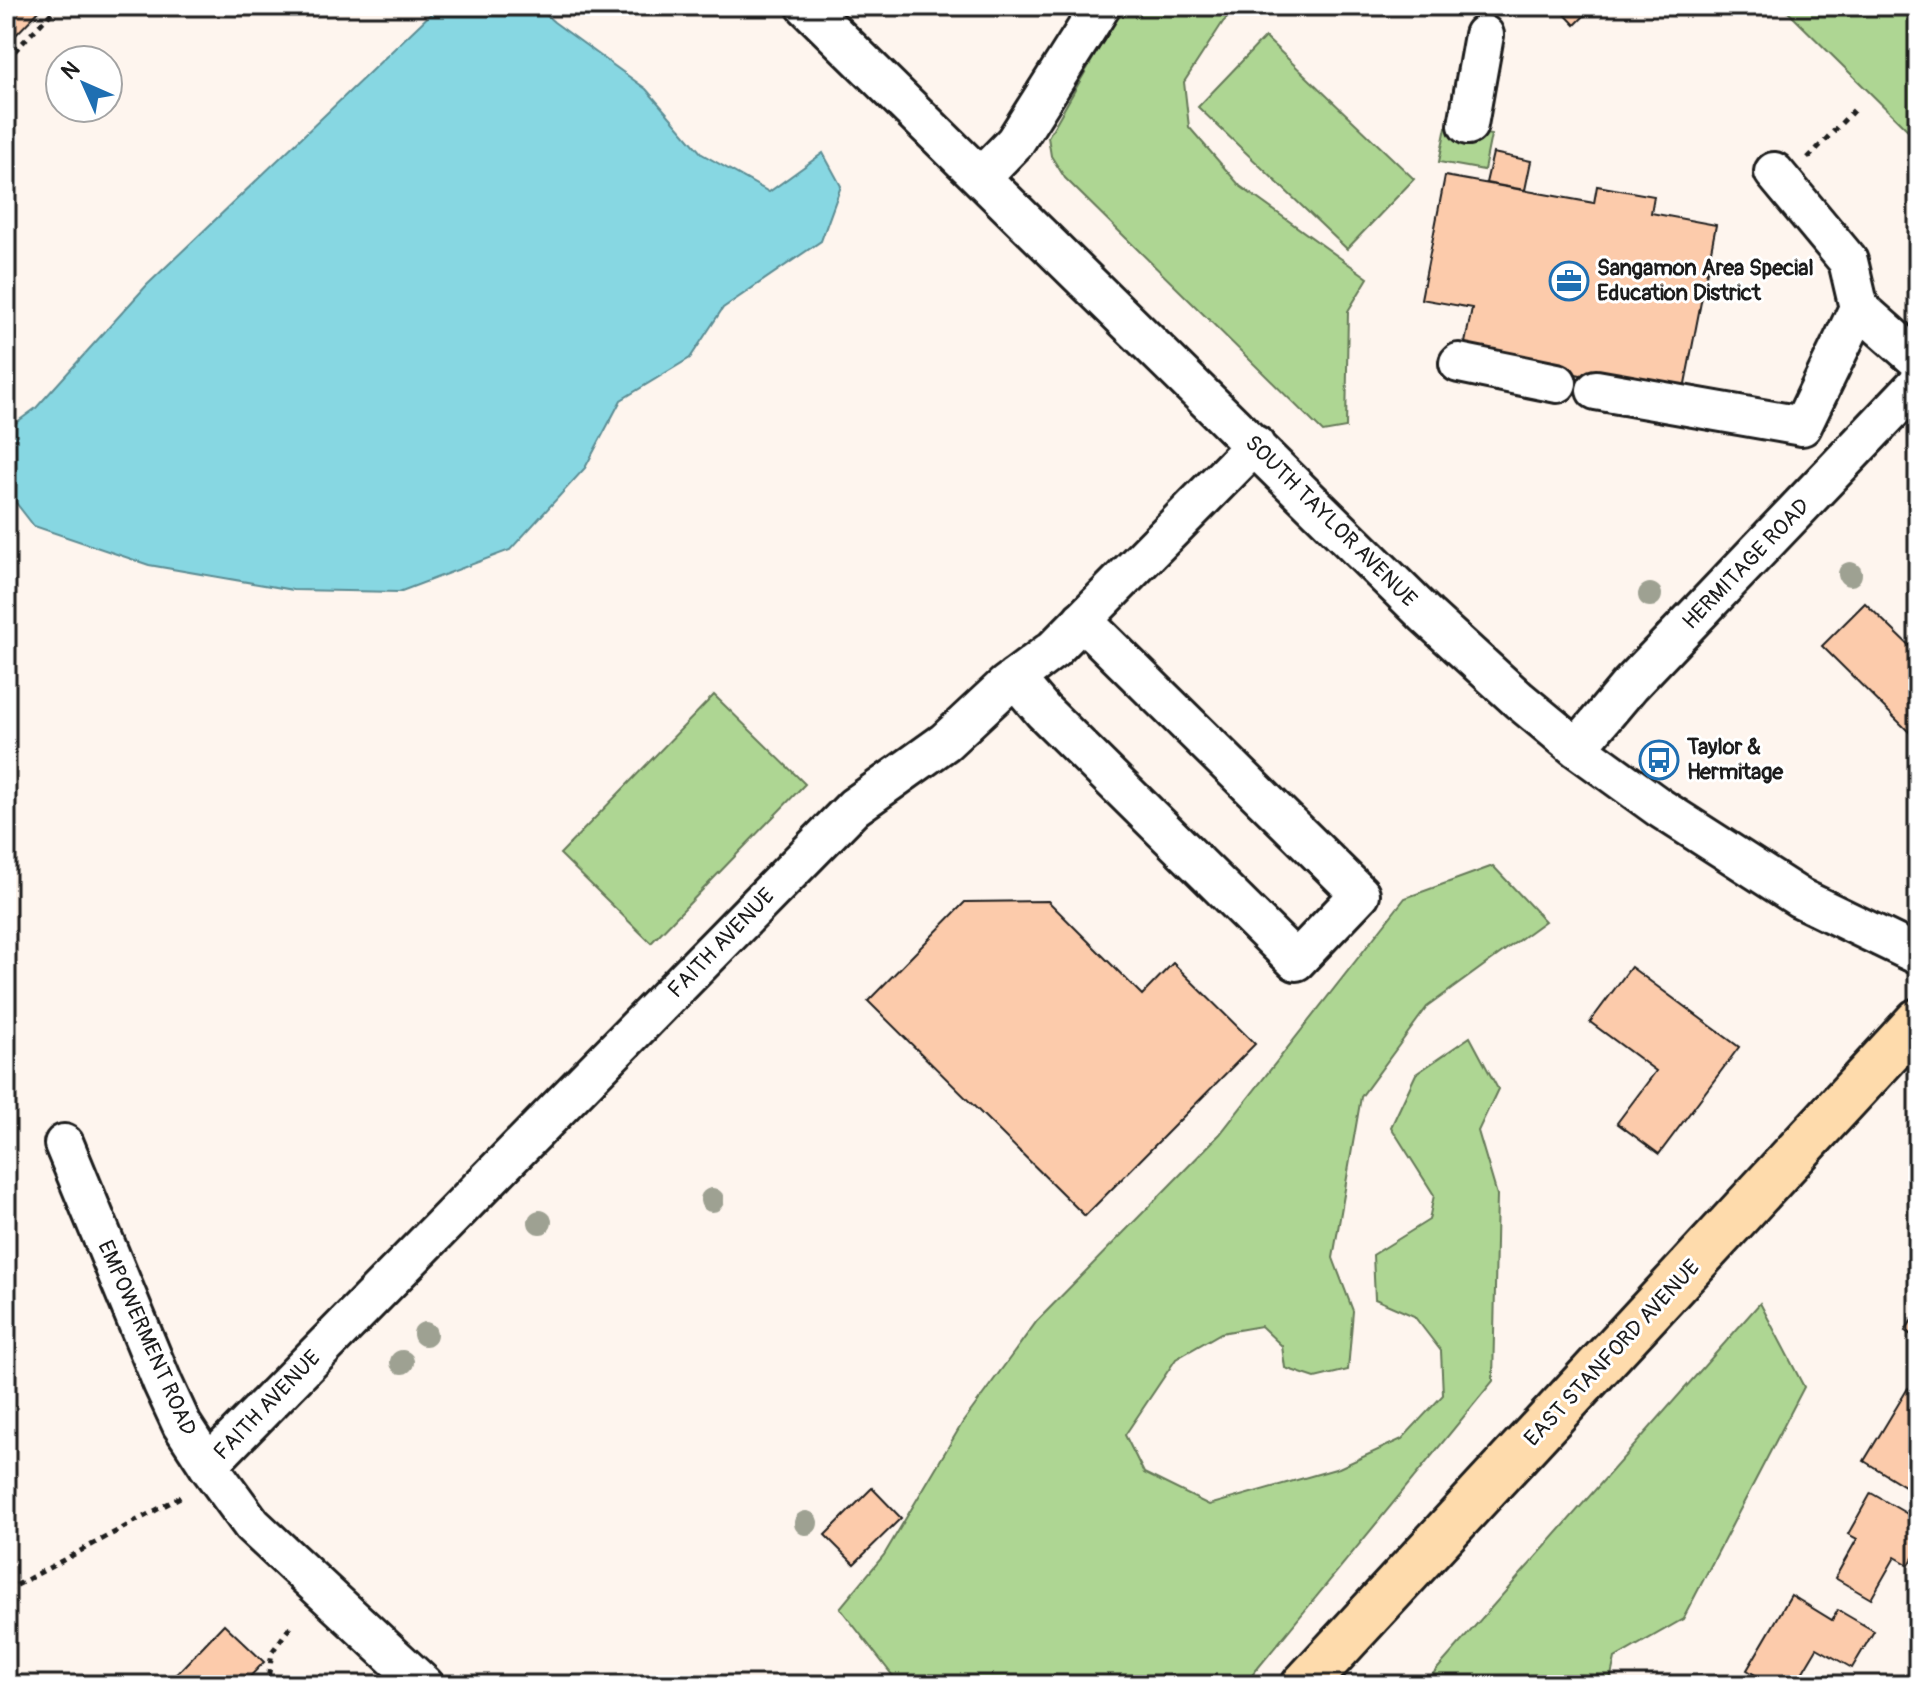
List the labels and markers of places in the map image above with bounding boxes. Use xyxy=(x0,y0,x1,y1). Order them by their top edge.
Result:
place label: Sangamon Area Special Education District xyxy=(1597,254,1814,307)
office icon: Sangamon Area Special Education District xyxy=(1548,260,1590,302)
place label: Taylor & Hermitage xyxy=(1686,733,1784,786)
bus stop icon: Taylor & Hermitage xyxy=(1638,739,1680,781)

